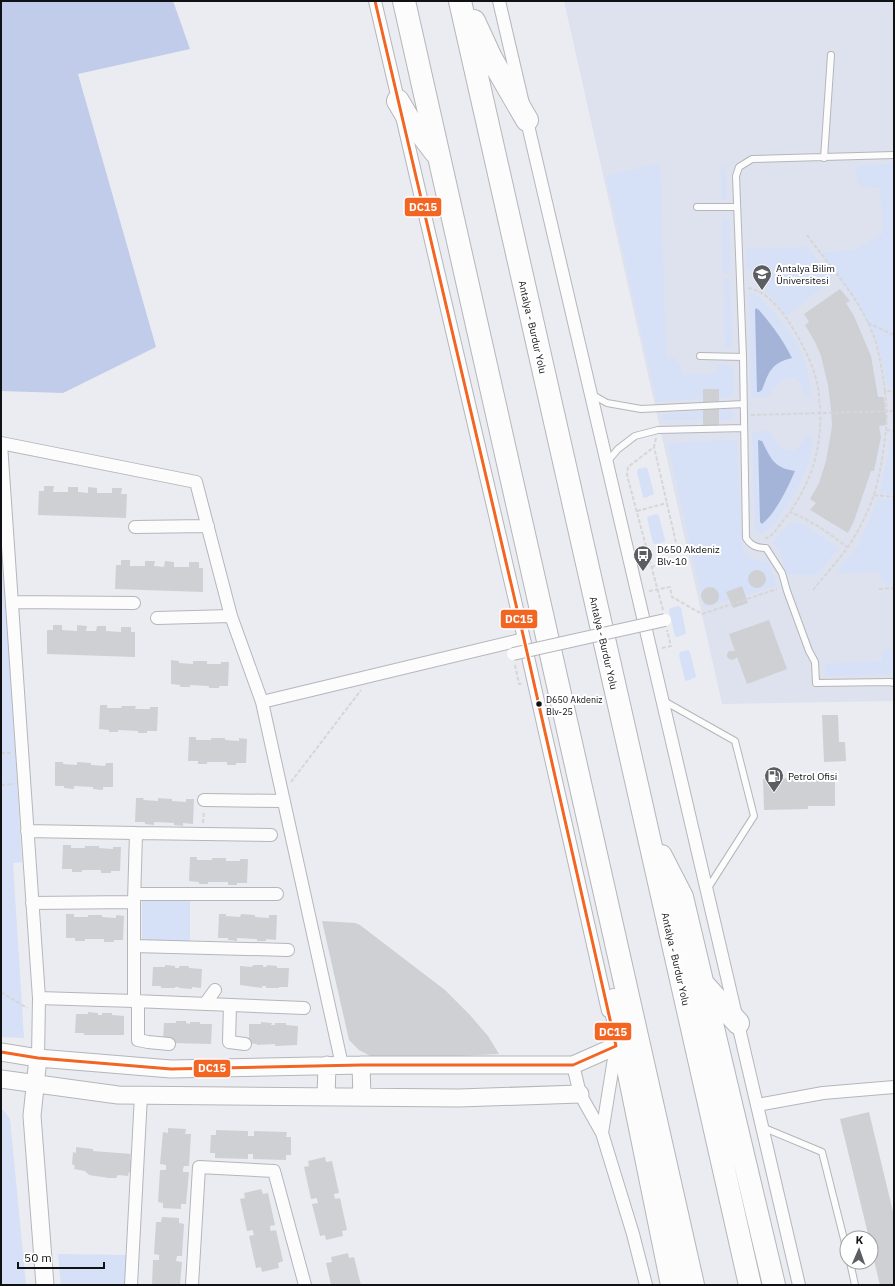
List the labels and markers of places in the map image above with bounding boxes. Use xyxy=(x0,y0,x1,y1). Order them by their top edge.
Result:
place label: Antalya Bilim Üniversitesi xyxy=(776,262,835,287)
school or university icon: Antalya Bilim Üniversitesi xyxy=(751,263,773,291)
place label: D650 Akdeniz Blv-10 xyxy=(657,543,720,568)
bus stop icon: D650 Akdeniz Blv-10 xyxy=(632,544,654,572)
place label: D650 Akdeniz Blv-25 xyxy=(546,694,602,717)
marker: D650 Akdeniz Blv-25 xyxy=(534,699,544,709)
fuel station icon: Petrol Ofisi xyxy=(763,765,785,793)
place label: Petrol Ofisi xyxy=(788,770,837,783)

